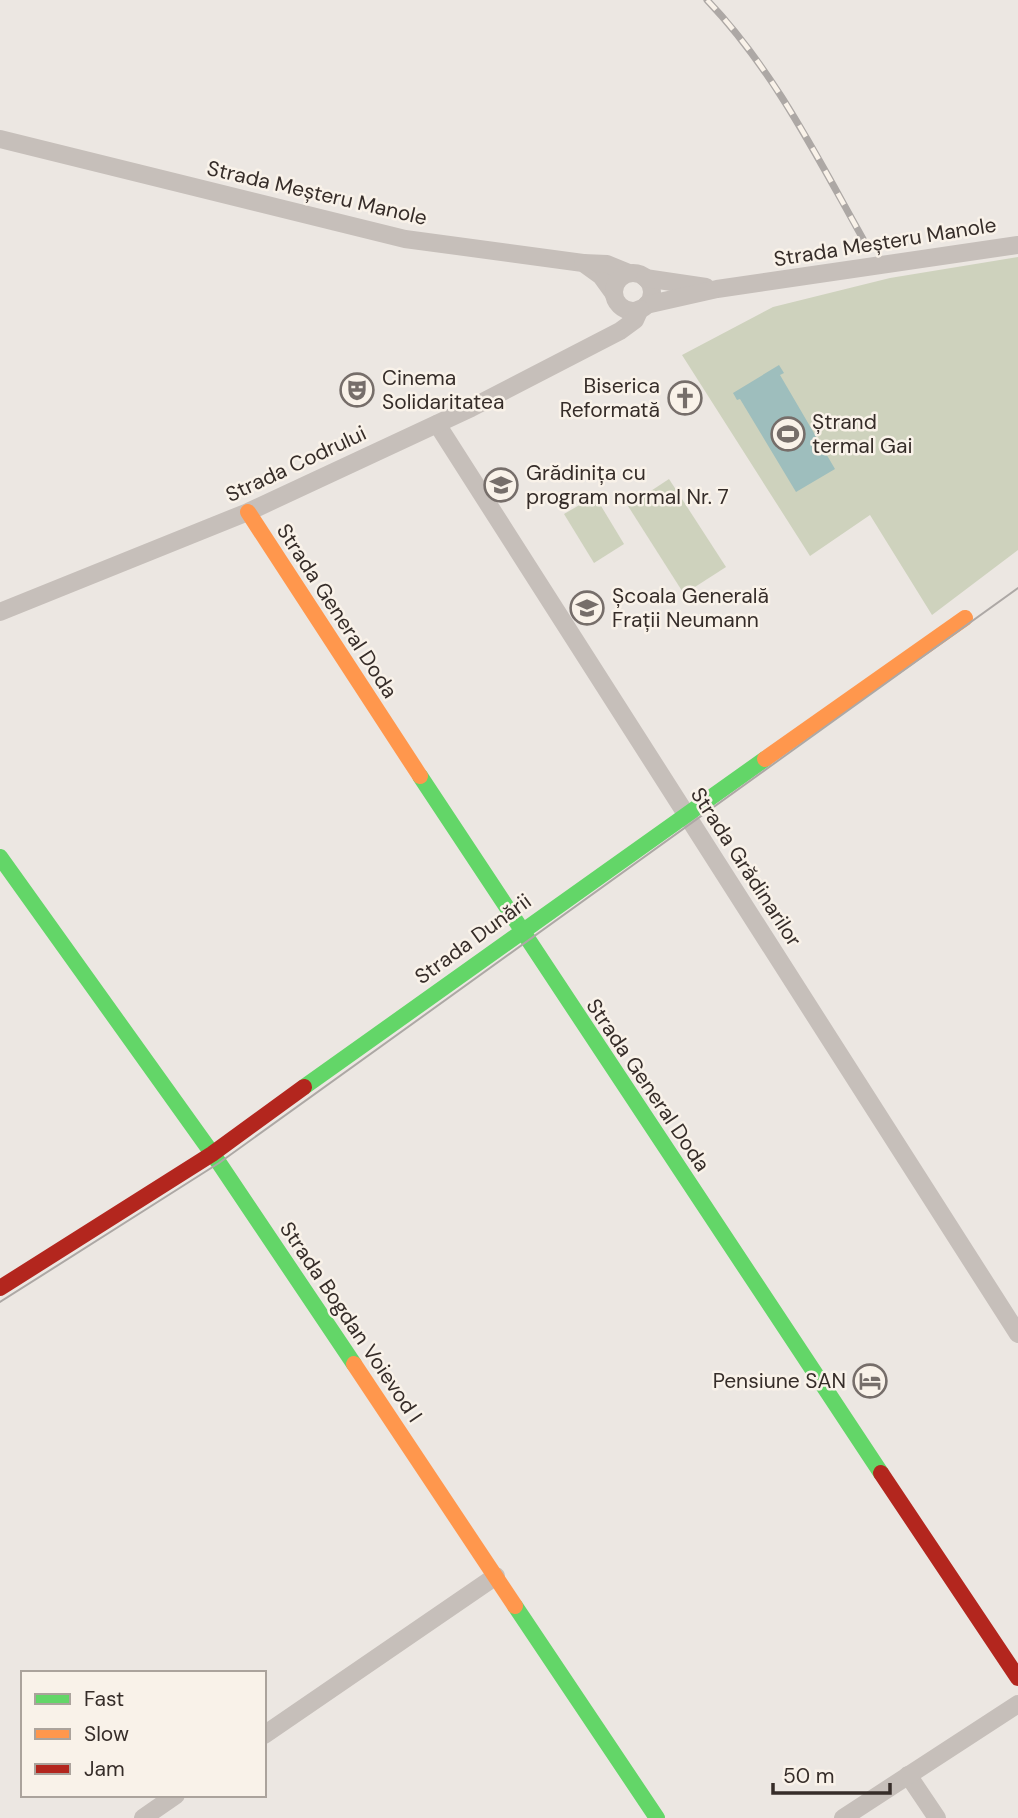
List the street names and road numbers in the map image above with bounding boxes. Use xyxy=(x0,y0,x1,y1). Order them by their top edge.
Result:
street label: Strada Meșteru Manole xyxy=(204,154,430,232)
street label: Strada Meșteru Manole xyxy=(772,211,998,273)
street label: Strada Codrului xyxy=(221,419,371,509)
street label: Strada General Doda xyxy=(270,518,404,704)
street label: Strada Grădinarilor xyxy=(684,782,808,952)
street label: Strada Dunării xyxy=(409,887,537,991)
street label: Strada General Doda xyxy=(580,993,716,1177)
street label: Strada Bogdan Voievod I xyxy=(273,1216,429,1428)

